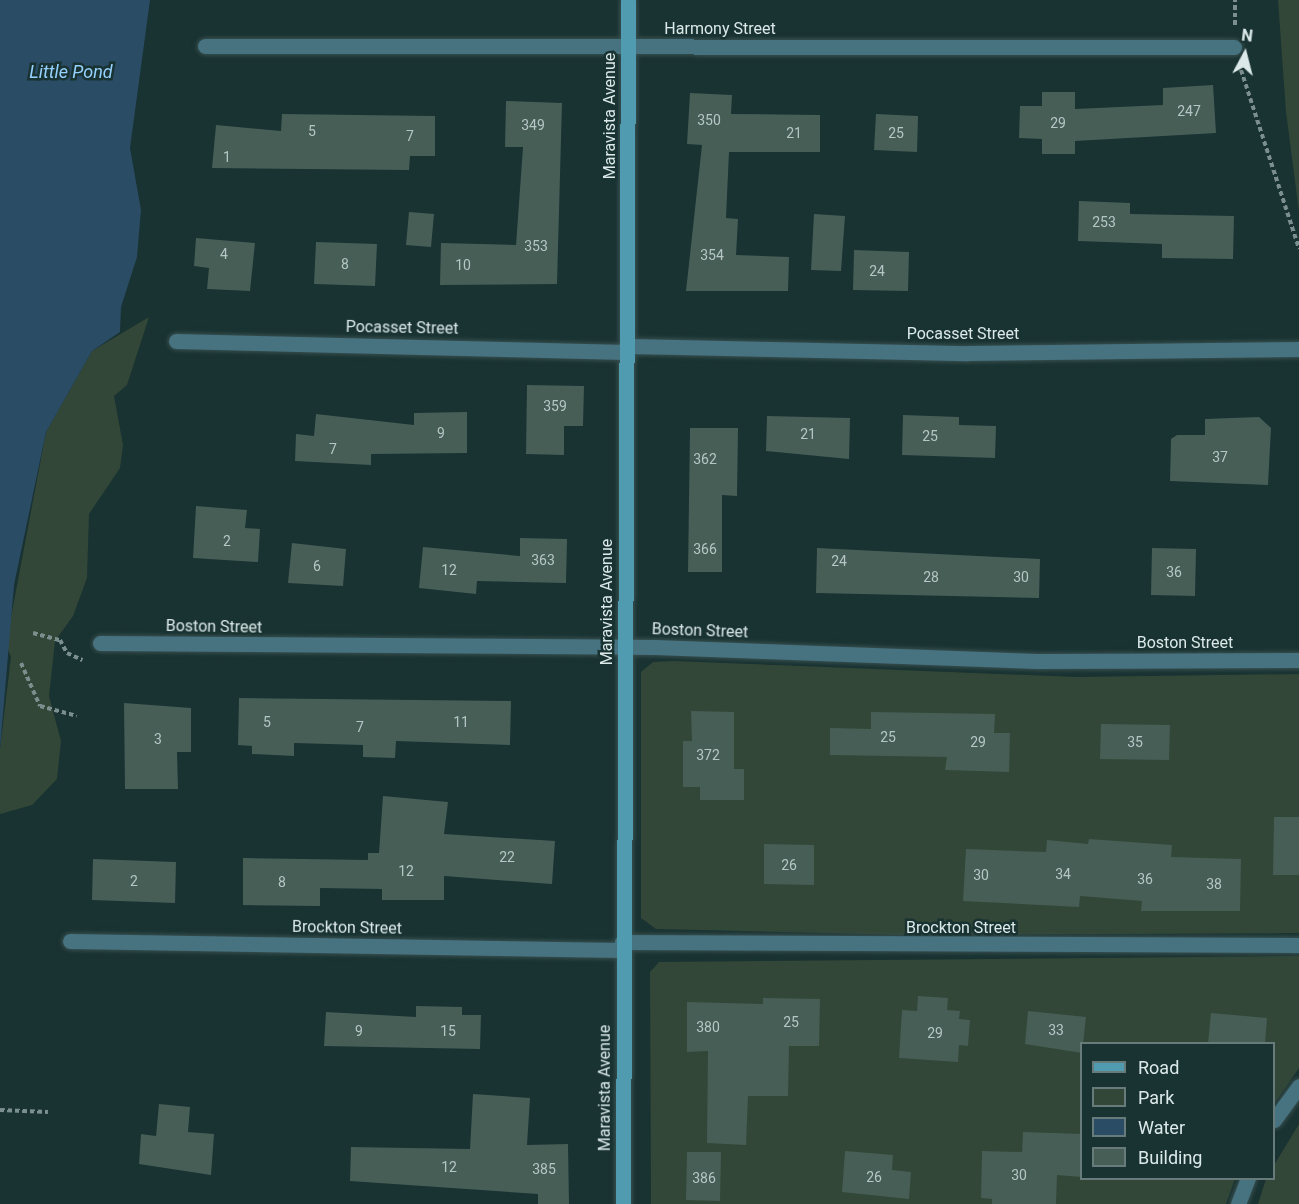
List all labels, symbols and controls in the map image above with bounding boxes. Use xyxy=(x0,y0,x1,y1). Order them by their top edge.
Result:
street label: Harmony Street xyxy=(664,19,776,39)
north arrow xyxy=(1215,24,1275,84)
text: N xyxy=(1240,26,1254,46)
street label: Maravista Avenue xyxy=(600,53,620,179)
water label: Little Pond xyxy=(29,61,113,83)
house number: 247 xyxy=(1177,103,1201,119)
house number: 350 xyxy=(697,112,721,128)
house number: 29 xyxy=(1050,115,1066,131)
house number: 349 xyxy=(521,117,545,133)
house number: 5 xyxy=(308,123,316,139)
house number: 21 xyxy=(786,125,802,141)
house number: 25 xyxy=(888,125,904,141)
house number: 7 xyxy=(406,128,414,144)
house number: 1 xyxy=(223,149,231,165)
house number: 253 xyxy=(1092,214,1116,230)
house number: 353 xyxy=(524,238,548,254)
house number: 4 xyxy=(220,246,228,262)
house number: 354 xyxy=(700,247,724,263)
house number: 8 xyxy=(341,256,349,272)
house number: 10 xyxy=(455,257,471,273)
house number: 24 xyxy=(869,263,885,279)
street label: Pocasset Street xyxy=(346,317,458,339)
street label: Pocasset Street xyxy=(907,324,1019,344)
house number: 359 xyxy=(543,398,567,414)
house number: 9 xyxy=(437,425,445,441)
house number: 21 xyxy=(800,426,816,442)
house number: 25 xyxy=(922,428,938,444)
house number: 7 xyxy=(329,441,337,457)
house number: 37 xyxy=(1212,449,1228,465)
house number: 362 xyxy=(693,451,717,467)
house number: 2 xyxy=(223,533,231,549)
street label: Maravista Avenue xyxy=(597,539,617,665)
house number: 366 xyxy=(693,541,717,557)
house number: 363 xyxy=(531,552,555,568)
house number: 24 xyxy=(831,553,847,569)
house number: 6 xyxy=(313,558,321,574)
house number: 12 xyxy=(441,562,457,578)
house number: 36 xyxy=(1166,564,1182,580)
house number: 28 xyxy=(923,569,939,585)
house number: 30 xyxy=(1013,569,1029,585)
street label: Boston Street xyxy=(166,617,262,637)
street label: Boston Street xyxy=(651,620,749,642)
street label: Boston Street xyxy=(1137,633,1233,653)
house number: 5 xyxy=(263,714,271,730)
house number: 11 xyxy=(453,714,469,730)
house number: 7 xyxy=(356,719,364,735)
house number: 25 xyxy=(880,729,896,745)
house number: 3 xyxy=(154,731,162,747)
house number: 29 xyxy=(970,734,986,750)
house number: 35 xyxy=(1127,734,1143,750)
house number: 372 xyxy=(696,747,720,763)
house number: 22 xyxy=(499,849,515,865)
house number: 26 xyxy=(781,857,797,873)
house number: 12 xyxy=(398,863,414,879)
house number: 34 xyxy=(1055,866,1071,882)
house number: 30 xyxy=(973,867,989,883)
house number: 36 xyxy=(1137,871,1153,887)
house number: 2 xyxy=(130,873,138,889)
house number: 8 xyxy=(278,874,286,890)
house number: 38 xyxy=(1206,876,1222,892)
street label: Brockton Street xyxy=(292,917,402,939)
street label: Brockton Street xyxy=(906,918,1016,938)
house number: 25 xyxy=(783,1014,799,1030)
house number: 380 xyxy=(696,1019,720,1035)
house number: 33 xyxy=(1048,1022,1064,1038)
house number: 9 xyxy=(355,1023,363,1039)
house number: 15 xyxy=(440,1023,456,1039)
street label: Maravista Avenue xyxy=(595,1025,615,1151)
house number: 29 xyxy=(927,1025,943,1041)
legend xyxy=(1080,1042,1275,1180)
text: Road xyxy=(1138,1057,1179,1078)
text: Park xyxy=(1138,1087,1174,1108)
text: Water xyxy=(1138,1117,1185,1138)
text: Building xyxy=(1138,1147,1202,1168)
house number: 12 xyxy=(441,1159,457,1175)
house number: 385 xyxy=(532,1161,556,1177)
house number: 30 xyxy=(1011,1167,1027,1183)
house number: 26 xyxy=(866,1169,882,1185)
house number: 386 xyxy=(692,1170,716,1186)

